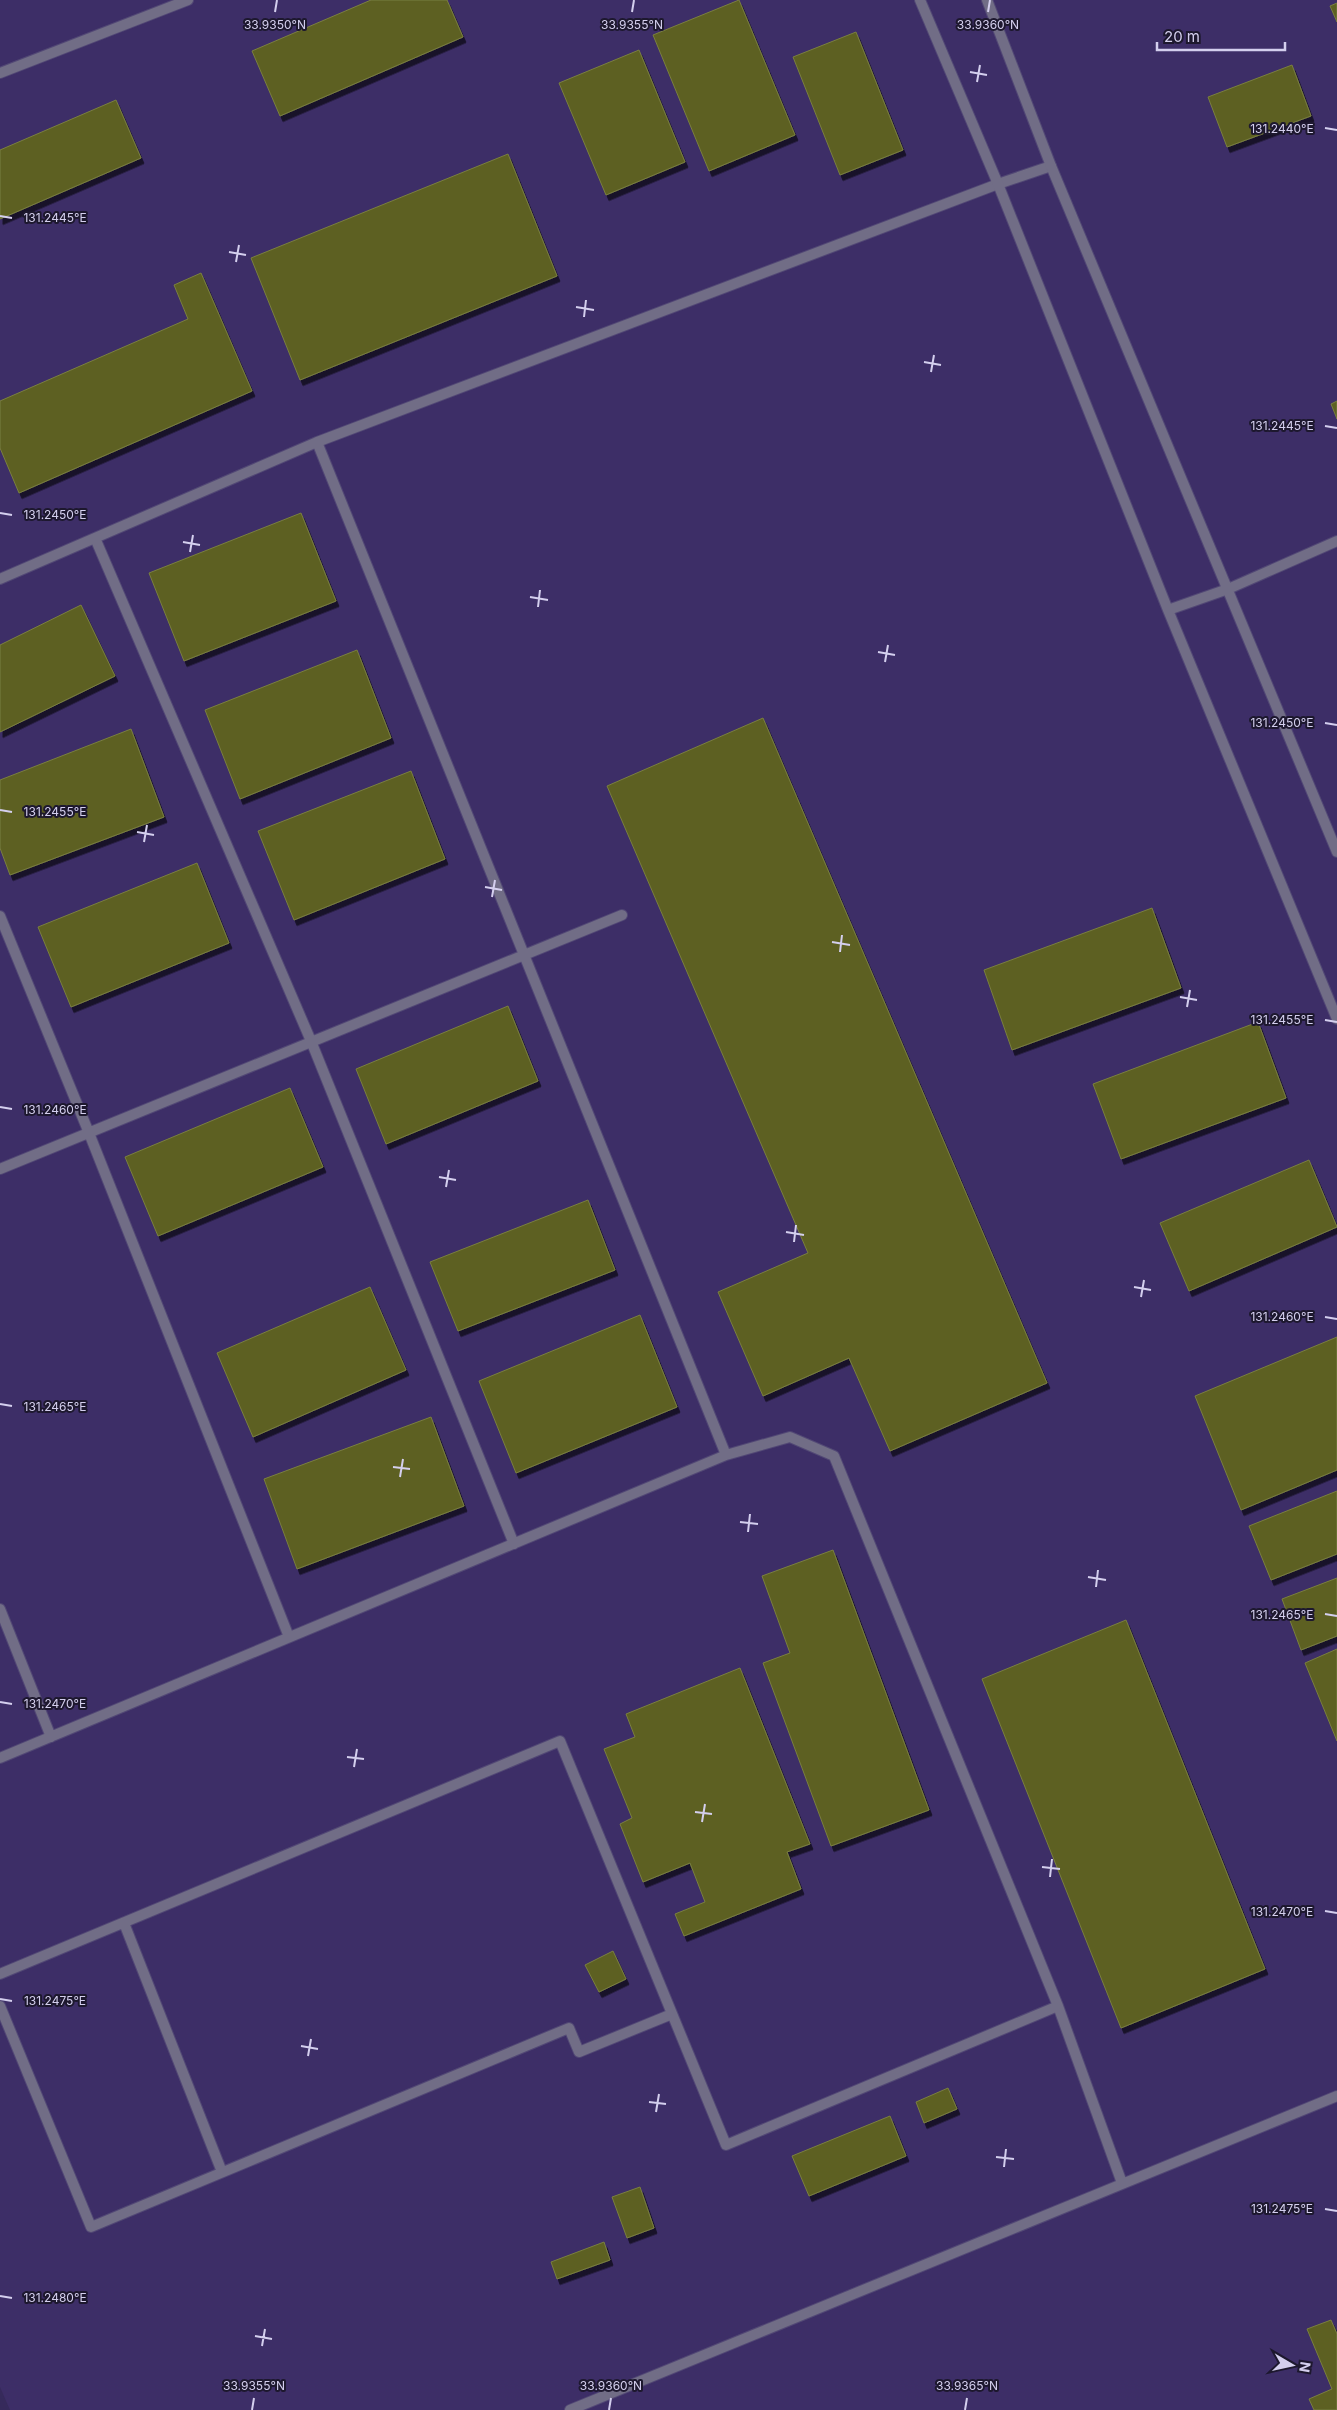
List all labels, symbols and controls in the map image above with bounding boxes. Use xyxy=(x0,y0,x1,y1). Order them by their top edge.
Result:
text: 33.9350°N xyxy=(244,17,306,32)
text: 33.9355°N xyxy=(601,17,663,32)
text: 33.9360°N xyxy=(957,17,1019,32)
scale bar xyxy=(1157,20,1284,52)
text: 20 m xyxy=(1164,27,1200,46)
text: 131.2440°E xyxy=(1250,121,1314,136)
text: 131.2445°E xyxy=(23,210,87,225)
text: 131.2445°E xyxy=(1250,418,1314,433)
text: 131.2450°E xyxy=(23,507,87,522)
text: 131.2450°E xyxy=(1250,715,1314,730)
text: 131.2455°E xyxy=(24,804,86,819)
text: 131.2455°E xyxy=(1251,1012,1313,1027)
text: 131.2460°E xyxy=(23,1102,87,1117)
text: 131.2460°E xyxy=(1250,1309,1314,1324)
text: 131.2465°E xyxy=(24,1399,86,1414)
text: 131.2465°E xyxy=(1251,1607,1313,1622)
text: 131.2470°E xyxy=(24,1696,86,1711)
text: 131.2470°E xyxy=(1251,1904,1313,1919)
text: 131.2475°E xyxy=(24,1993,86,2008)
text: 131.2475°E xyxy=(1251,2201,1313,2216)
text: 131.2480°E xyxy=(23,2290,87,2305)
north arrow xyxy=(1267,2340,1317,2390)
text: N xyxy=(1296,2361,1315,2374)
text: 33.9355°N xyxy=(223,2378,285,2393)
text: 33.9360°N xyxy=(580,2378,642,2393)
text: 33.9365°N xyxy=(936,2378,998,2393)

